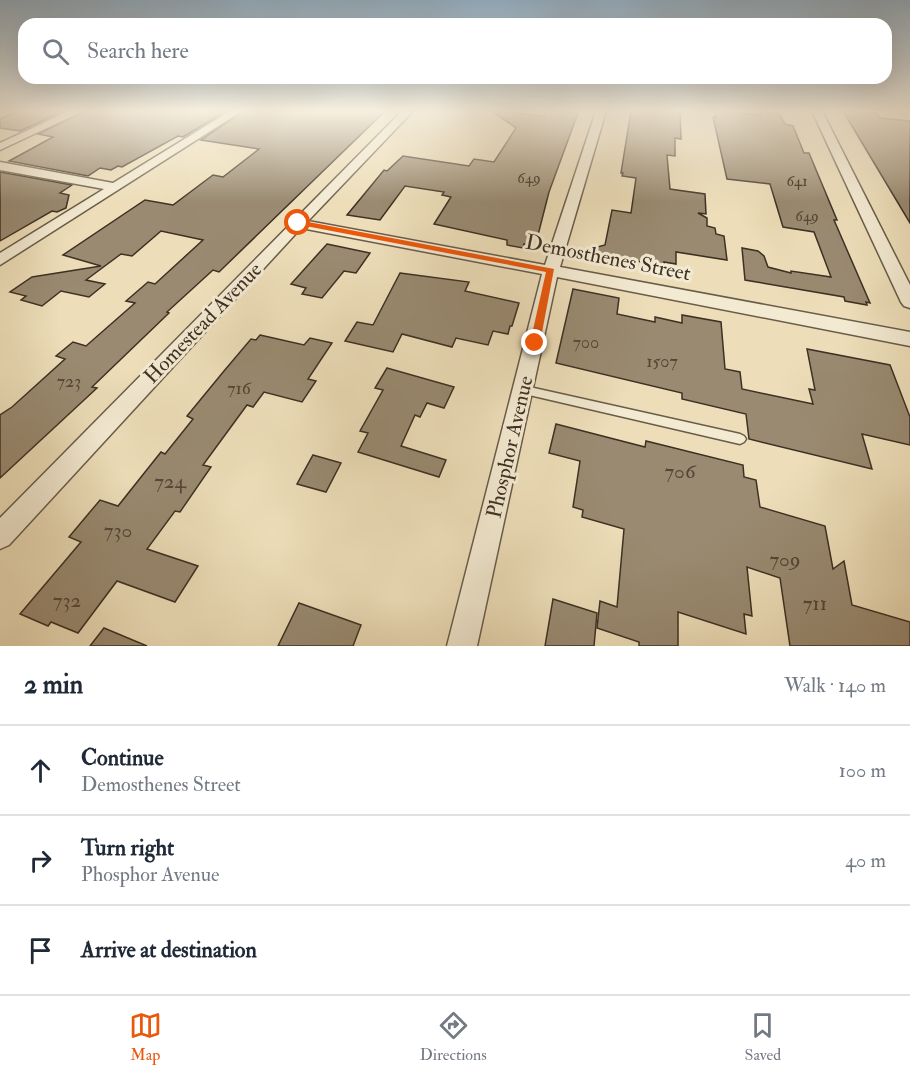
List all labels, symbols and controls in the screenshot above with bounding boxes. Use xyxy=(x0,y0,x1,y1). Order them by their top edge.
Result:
search box xyxy=(18,18,892,84)
icon: search xyxy=(39,35,72,68)
text: Search here xyxy=(87,37,189,65)
house number: 649 xyxy=(517,169,541,188)
house number: 641 xyxy=(787,172,808,191)
house number: 649 xyxy=(795,207,819,226)
route start xyxy=(284,209,310,235)
street label: Demosthenes Street xyxy=(523,229,693,287)
street label: Homestead Avenue xyxy=(138,256,268,390)
route end xyxy=(521,329,547,355)
house number: 700 xyxy=(573,331,599,354)
house number: 1507 xyxy=(646,350,678,373)
house number: 723 xyxy=(57,370,81,393)
street label: Phosphor Avenue xyxy=(481,373,540,521)
house number: 716 xyxy=(227,377,252,400)
house number: 706 xyxy=(665,458,697,485)
house number: 724 xyxy=(154,468,187,495)
house number: 730 xyxy=(104,517,132,544)
house number: 709 xyxy=(769,546,801,573)
house number: 732 xyxy=(53,587,81,614)
house number: 711 xyxy=(803,590,827,617)
text: 2 min xyxy=(24,669,83,701)
text: Walk · 140 m xyxy=(784,673,886,698)
text: Continue xyxy=(81,744,164,772)
icon: ahead xyxy=(24,754,57,787)
text: 100 m xyxy=(839,758,886,783)
text: Demosthenes Street xyxy=(81,772,241,797)
text: Turn right xyxy=(81,834,174,862)
icon: right xyxy=(24,844,57,877)
text: 40 m xyxy=(845,848,886,873)
text: Phosphor Avenue xyxy=(81,862,219,887)
icon: arrive xyxy=(24,934,57,967)
text: Arrive at destination xyxy=(81,936,257,964)
tab: Map xyxy=(129,1009,162,1065)
tab: Directions xyxy=(420,1009,487,1065)
tab: Saved xyxy=(745,1009,781,1065)

